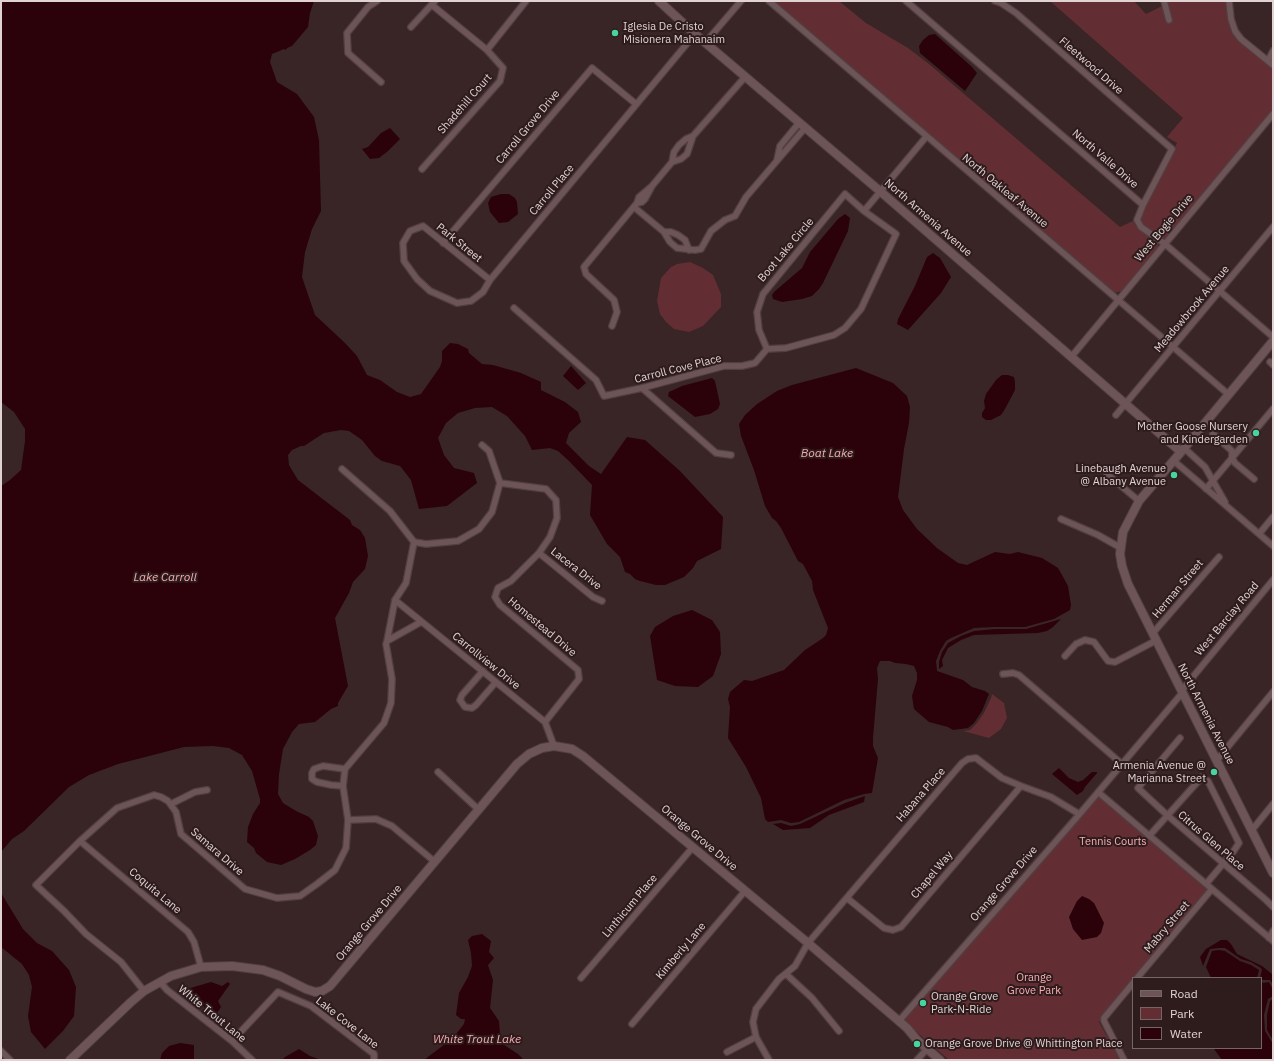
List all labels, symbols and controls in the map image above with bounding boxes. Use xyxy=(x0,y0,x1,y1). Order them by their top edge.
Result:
place label: Iglesia De Cristo Misionera Mahanaim xyxy=(623,20,725,46)
marker: Iglesia De Cristo Misionera Mahanaim xyxy=(610,28,620,38)
street label: Fleetwood Drive xyxy=(1056,35,1126,97)
street label: Shadehill Court xyxy=(435,71,495,137)
street label: Carroll Grove Drive xyxy=(493,87,563,167)
street label: North Valle Drive xyxy=(1069,127,1141,191)
street label: North Oakleaf Avenue xyxy=(959,151,1051,231)
street label: Carroll Place xyxy=(527,162,577,218)
street label: North Armenia Avenue xyxy=(882,176,974,260)
street label: West Bogie Drive xyxy=(1132,192,1196,264)
street label: Boot Lake Circle xyxy=(755,215,817,285)
street label: Park Street xyxy=(433,221,485,265)
street label: Meadowbrook Avenue xyxy=(1152,263,1232,355)
street label: Carroll Cove Place xyxy=(633,352,723,386)
place label: Mother Goose Nursery and Kindergarden xyxy=(1137,420,1248,446)
marker: Mother Goose Nursery and Kindergarden xyxy=(1251,428,1261,438)
water label: Boat Lake xyxy=(801,447,853,461)
place label: Linebaugh Avenue @ Albany Avenue xyxy=(1076,462,1166,488)
marker: Linebaugh Avenue @ Albany Avenue xyxy=(1169,470,1179,480)
street label: Lacera Drive xyxy=(548,545,604,593)
street label: Herman Street xyxy=(1150,557,1206,621)
water label: Lake Carroll xyxy=(133,571,197,585)
street label: West Barclay Road xyxy=(1192,579,1262,659)
street label: Homestead Drive xyxy=(505,595,579,659)
street label: Carrollview Drive xyxy=(449,630,523,692)
street label: North Armenia Avenue xyxy=(1175,661,1237,767)
place label: Armenia Avenue @ Marianna Street xyxy=(1113,759,1206,785)
street label: Habana Place xyxy=(894,765,948,825)
marker: Armenia Avenue @ Marianna Street xyxy=(1209,767,1219,777)
street label: Orange Grove Drive xyxy=(658,802,740,874)
street label: Citrus Glen Place xyxy=(1175,808,1247,874)
street label: Samara Drive xyxy=(188,825,246,879)
park label: Tennis Courts xyxy=(1079,835,1147,849)
street label: Orange Grove Drive xyxy=(968,844,1040,924)
street label: Chapel Way xyxy=(908,849,956,901)
street label: Coquita Lane xyxy=(126,865,184,917)
street label: Linthicum Place xyxy=(600,872,660,940)
street label: Orange Grove Drive xyxy=(333,882,405,964)
street label: Mabry Street xyxy=(1142,898,1192,956)
street label: Kimberly Lane xyxy=(653,920,709,982)
park label: Orange Grove Park xyxy=(1007,971,1061,997)
legend xyxy=(1132,977,1262,1049)
street label: White Trout Lane xyxy=(175,983,249,1045)
text: Road xyxy=(1170,986,1198,1001)
place label: Orange Grove Park-N-Ride xyxy=(931,990,998,1016)
street label: Lake Cove Lane xyxy=(313,994,381,1052)
marker: Orange Grove Park-N-Ride xyxy=(918,998,928,1008)
text: Park xyxy=(1170,1006,1194,1021)
text: Water xyxy=(1170,1026,1202,1041)
water label: White Trout Lake xyxy=(433,1033,521,1047)
place label: Orange Grove Drive @ Whittington Place xyxy=(925,1037,1123,1051)
marker: Orange Grove Drive @ Whittington Place xyxy=(912,1039,922,1049)

